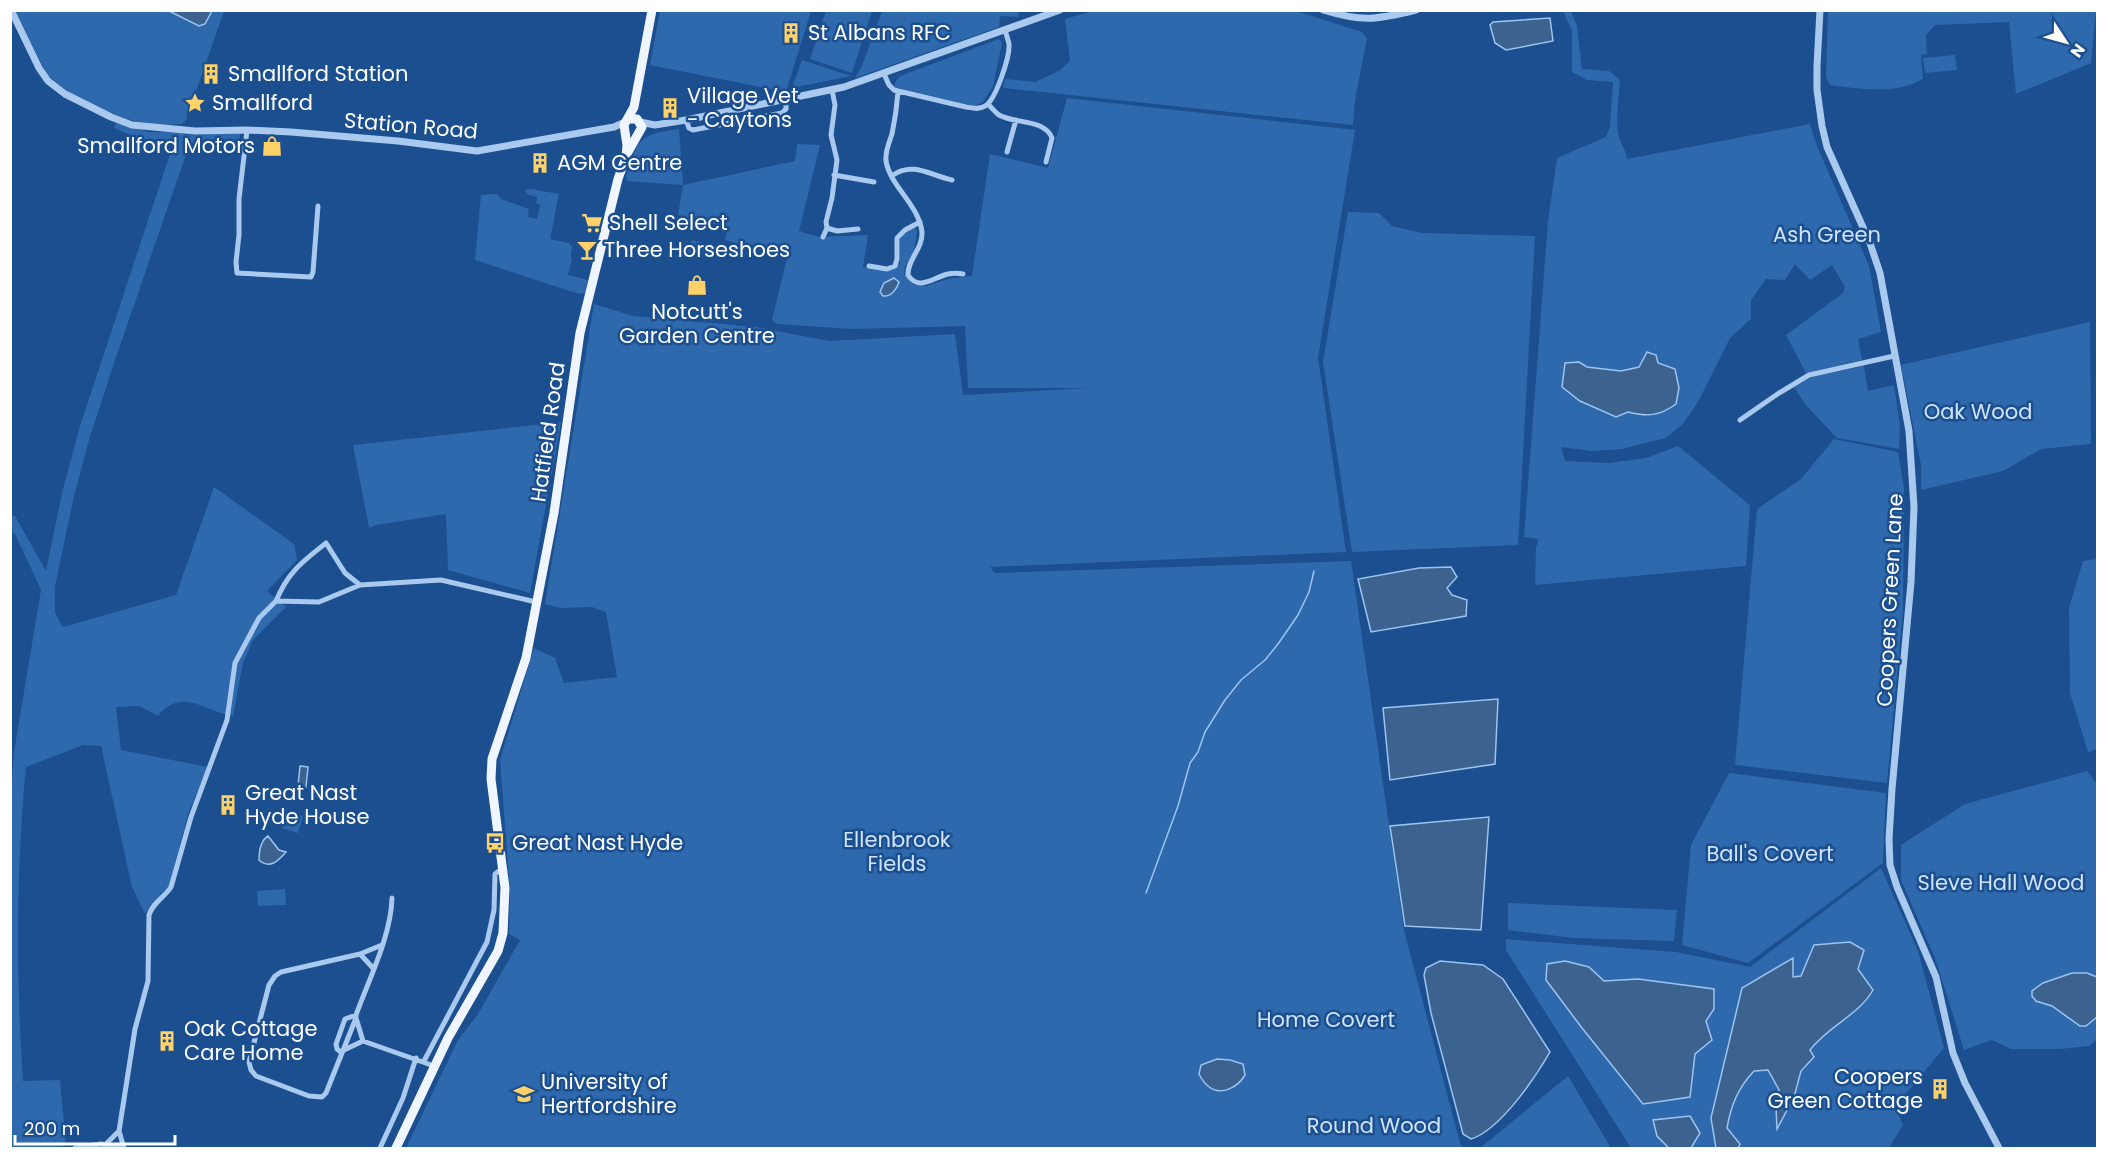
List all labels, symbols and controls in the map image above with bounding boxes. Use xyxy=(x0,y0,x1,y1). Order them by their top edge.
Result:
north arrow xyxy=(2036,12,2096,72)
place label: St Albans RFC xyxy=(808,18,951,47)
building icon: St Albans RFC xyxy=(779,21,803,45)
text: N xyxy=(2065,39,2091,62)
place label: Smallford Station xyxy=(228,59,408,88)
building icon: Smallford Station xyxy=(199,62,223,86)
place label: Village Vet - Caytons xyxy=(687,81,799,134)
place label: Smallford xyxy=(212,88,313,117)
place icon: Smallford xyxy=(183,91,207,115)
building icon: Village Vet - Caytons xyxy=(658,96,682,120)
street label: Station Road xyxy=(343,105,479,146)
place label: Smallford Motors xyxy=(77,131,255,160)
shop icon: Smallford Motors xyxy=(260,134,284,158)
place label: AGM Centre xyxy=(557,148,682,177)
building icon: AGM Centre xyxy=(528,151,552,175)
place label: Shell Select xyxy=(609,208,728,237)
supermarket icon: Shell Select xyxy=(580,211,604,235)
park label: Ash Green xyxy=(1773,220,1881,249)
place label: Three Horseshoes xyxy=(604,235,790,264)
bar icon: Three Horseshoes xyxy=(575,238,599,262)
shop icon: Notcutt's Garden Centre xyxy=(685,273,709,297)
place label: Notcutt's Garden Centre xyxy=(619,297,775,350)
street label: Hatfield Road xyxy=(523,360,572,504)
park label: Oak Wood xyxy=(1924,397,2032,426)
street label: Coopers Green Lane xyxy=(1869,493,1910,707)
place label: Great Nast Hyde House xyxy=(245,778,370,831)
building icon: Great Nast Hyde House xyxy=(216,793,240,817)
park label: Ellenbrook Fields xyxy=(843,825,951,878)
place label: Great Nast Hyde xyxy=(512,828,683,857)
bus stop icon: Great Nast Hyde xyxy=(483,831,507,855)
park label: Ball's Covert xyxy=(1706,839,1834,868)
park label: Sleve Hall Wood xyxy=(1917,868,2085,897)
park label: Home Covert xyxy=(1257,1005,1395,1034)
place label: Oak Cottage Care Home xyxy=(184,1014,317,1067)
building icon: Oak Cottage Care Home xyxy=(155,1029,179,1053)
place label: Coopers Green Cottage xyxy=(1767,1062,1923,1115)
place label: University of Hertfordshire xyxy=(541,1067,677,1120)
building icon: Coopers Green Cottage xyxy=(1928,1077,1952,1101)
school or university icon: University of Hertfordshire xyxy=(512,1082,536,1106)
scale bar xyxy=(15,1108,176,1146)
park label: Round Wood xyxy=(1307,1111,1441,1140)
text: 200 m xyxy=(24,1116,80,1141)

